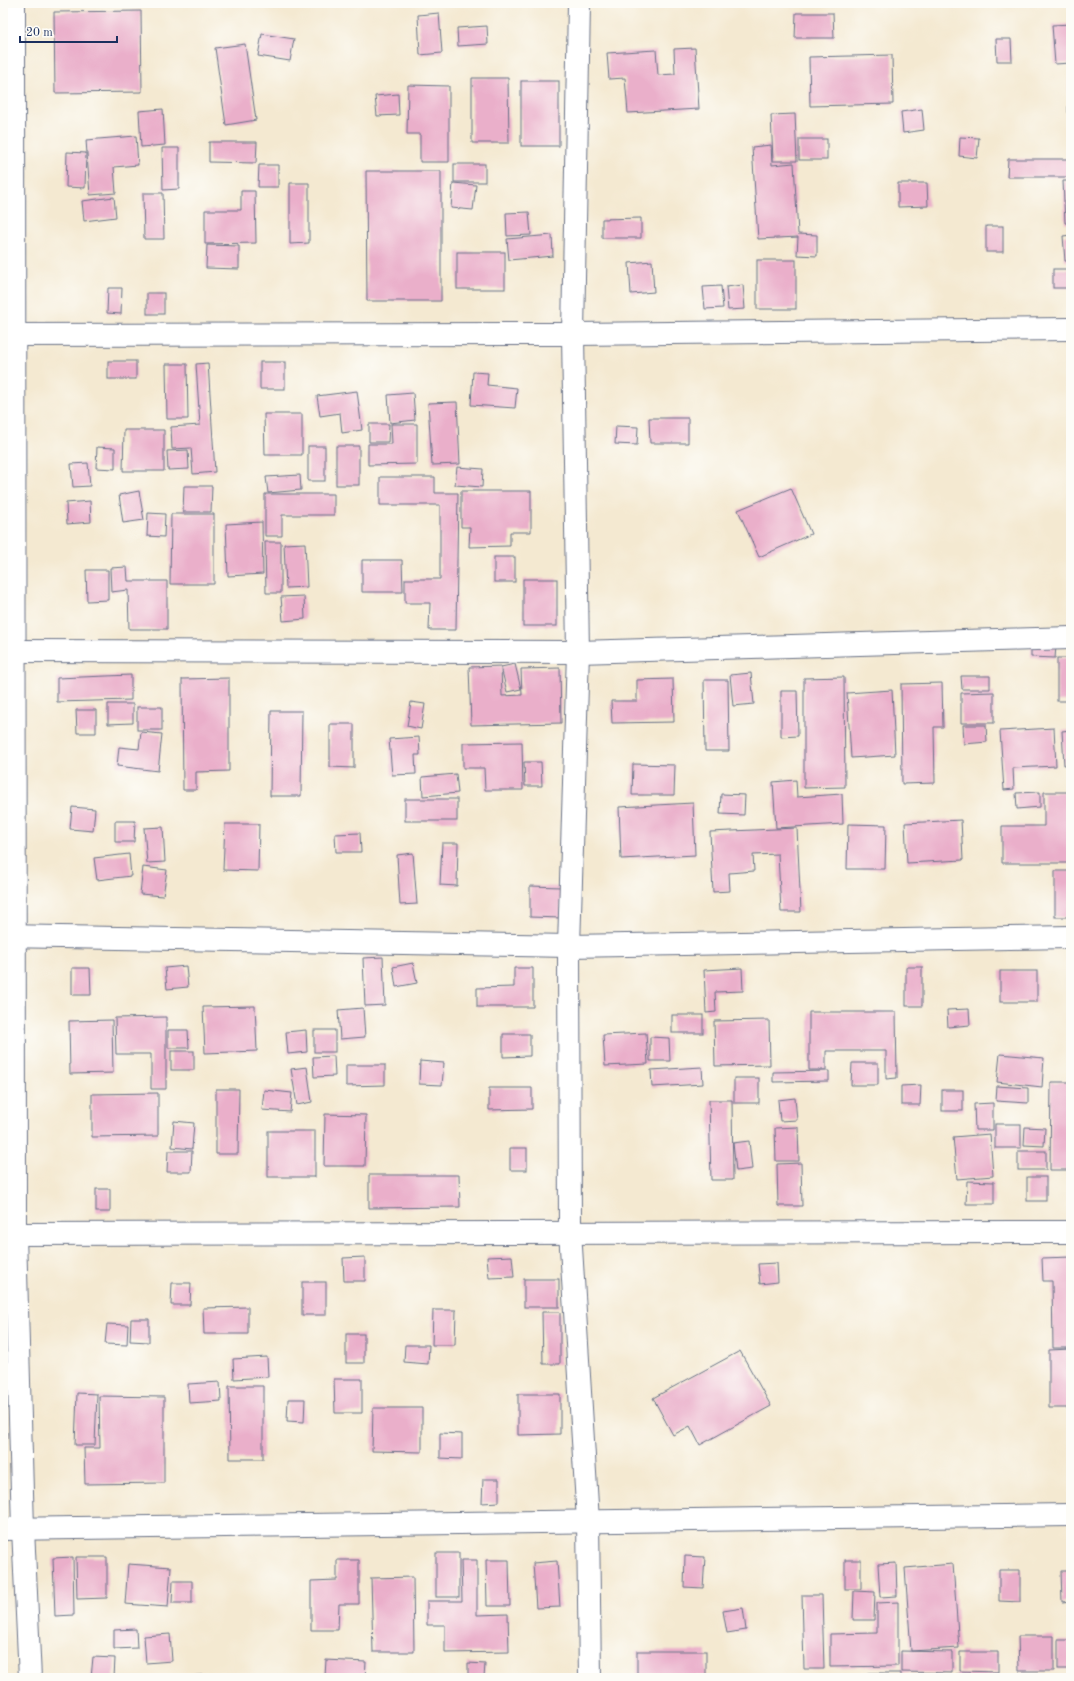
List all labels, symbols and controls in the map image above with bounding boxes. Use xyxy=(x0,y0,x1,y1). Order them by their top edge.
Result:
scale bar xyxy=(20,18,117,44)
text: 20 m xyxy=(26,27,53,39)

